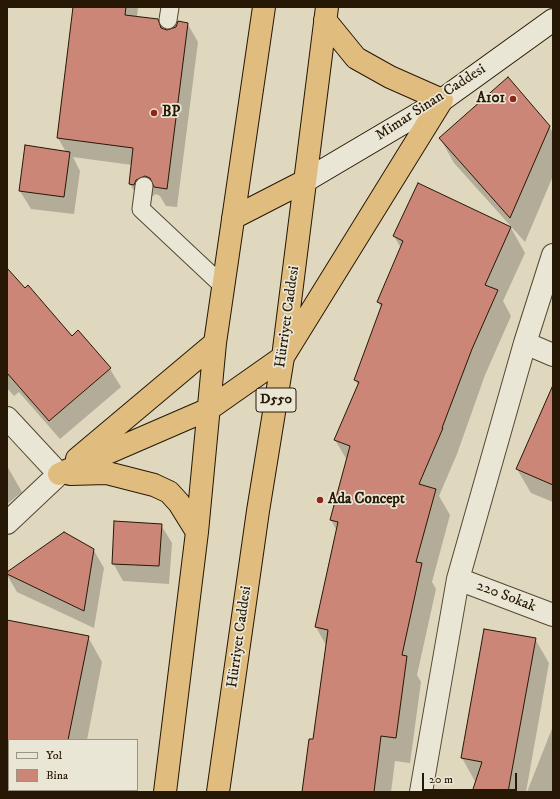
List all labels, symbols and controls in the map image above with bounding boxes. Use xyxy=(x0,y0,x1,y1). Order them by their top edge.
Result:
street label: Mimar Sinan Caddesi xyxy=(373,61,489,145)
place label: A101 xyxy=(476,90,505,108)
marker: A101 xyxy=(508,94,518,104)
place label: BP xyxy=(162,104,180,122)
marker: BP xyxy=(149,108,159,118)
street label: Hürriyet Caddesi xyxy=(272,265,304,369)
road number: D550 xyxy=(256,388,296,412)
place label: Ada Concept xyxy=(328,491,405,509)
marker: Ada Concept xyxy=(315,495,325,505)
street label: 220 Sokak xyxy=(474,577,538,617)
street label: Hürriyet Caddesi xyxy=(224,585,256,689)
legend xyxy=(8,739,138,791)
text: Yol xyxy=(46,748,62,763)
scale bar xyxy=(424,765,519,791)
text: Bina xyxy=(46,768,68,783)
text: 20 m xyxy=(429,772,453,787)

